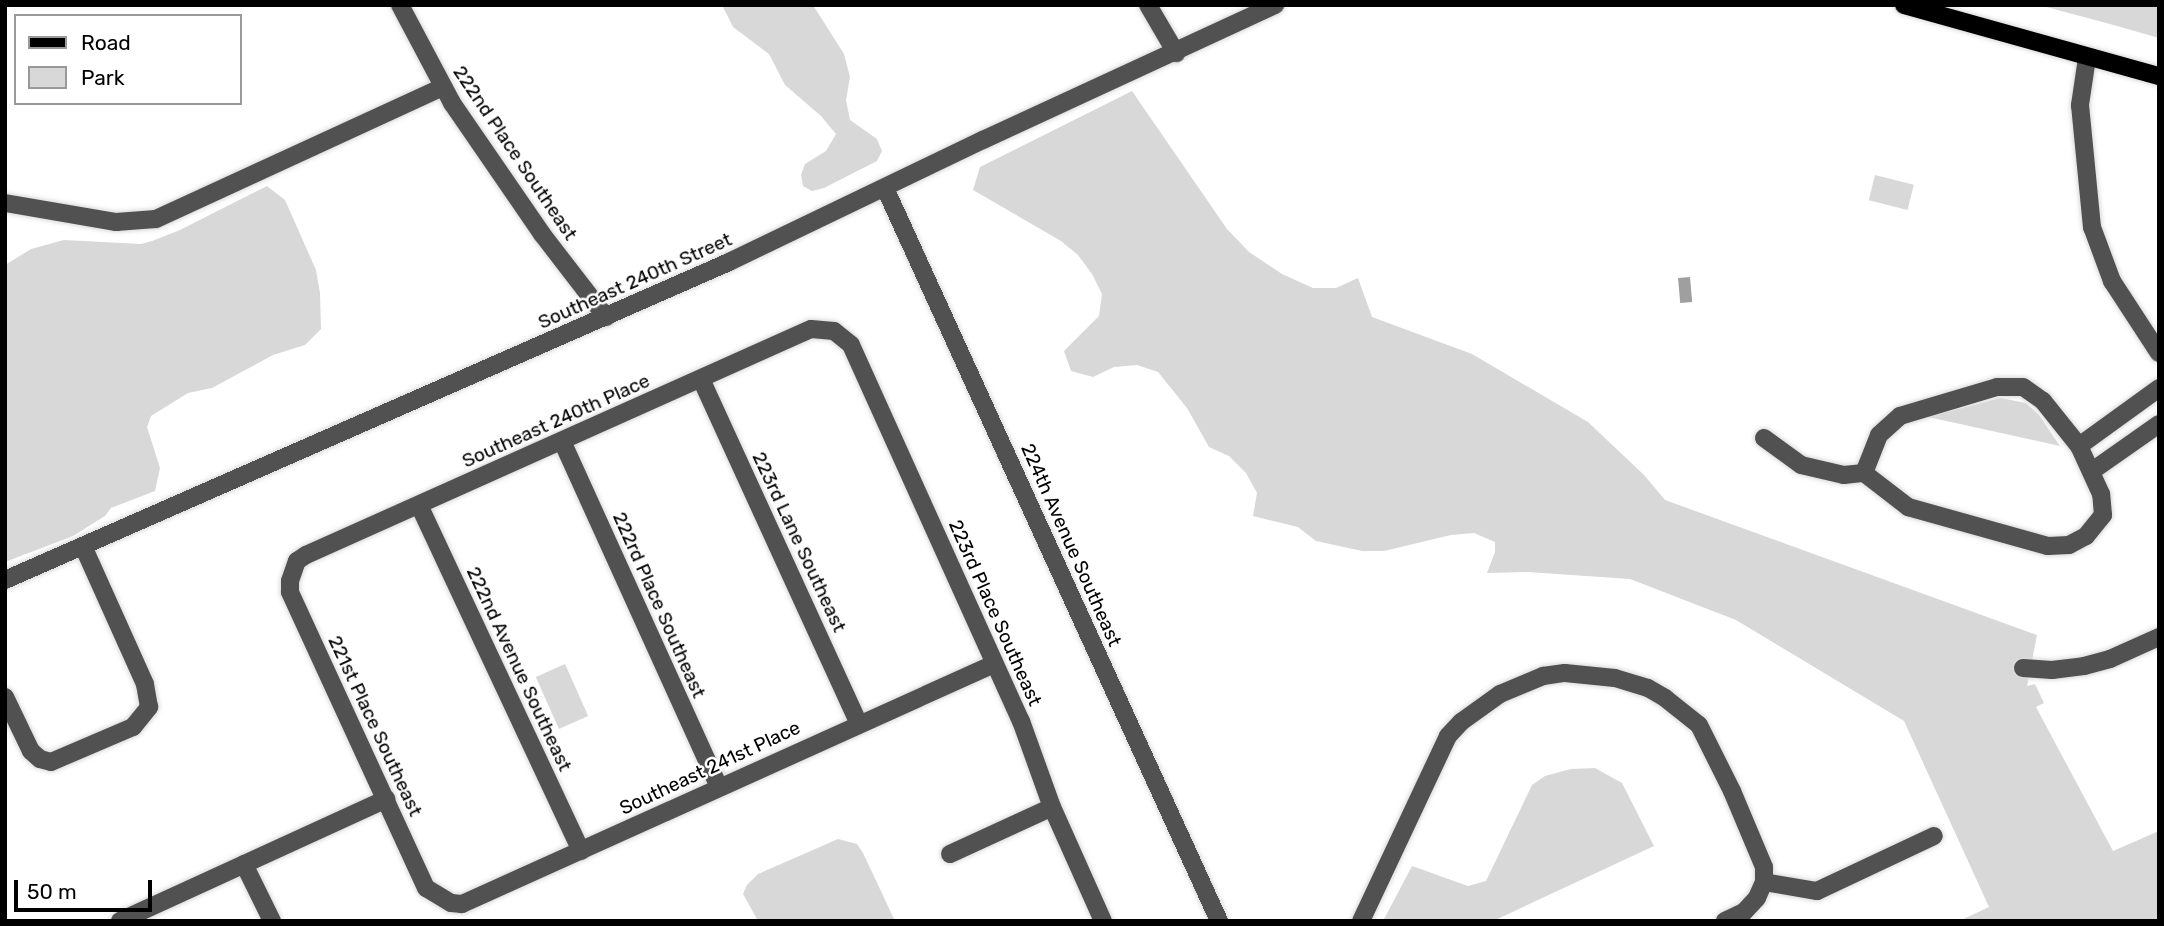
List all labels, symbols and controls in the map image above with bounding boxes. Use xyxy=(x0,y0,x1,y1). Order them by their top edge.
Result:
legend xyxy=(14,14,242,105)
text: Road xyxy=(81,30,131,55)
street label: 222nd Place Southeast xyxy=(448,61,582,245)
text: Park xyxy=(81,65,125,90)
street label: Southeast 240th Street xyxy=(535,228,735,334)
street label: Southeast 240th Place xyxy=(459,369,653,473)
street label: 224th Avenue Southeast xyxy=(1016,440,1126,650)
street label: 223rd Lane Southeast xyxy=(747,448,851,636)
street label: 222rd Place Southeast xyxy=(608,509,710,701)
street label: 223rd Place Southeast xyxy=(944,516,1046,710)
street label: 222nd Avenue Southeast xyxy=(461,563,577,775)
street label: 221st Place Southeast xyxy=(323,632,427,820)
street label: Southeast 241st Place xyxy=(616,716,804,820)
scale bar xyxy=(18,866,156,910)
text: 50 m xyxy=(27,879,77,904)

